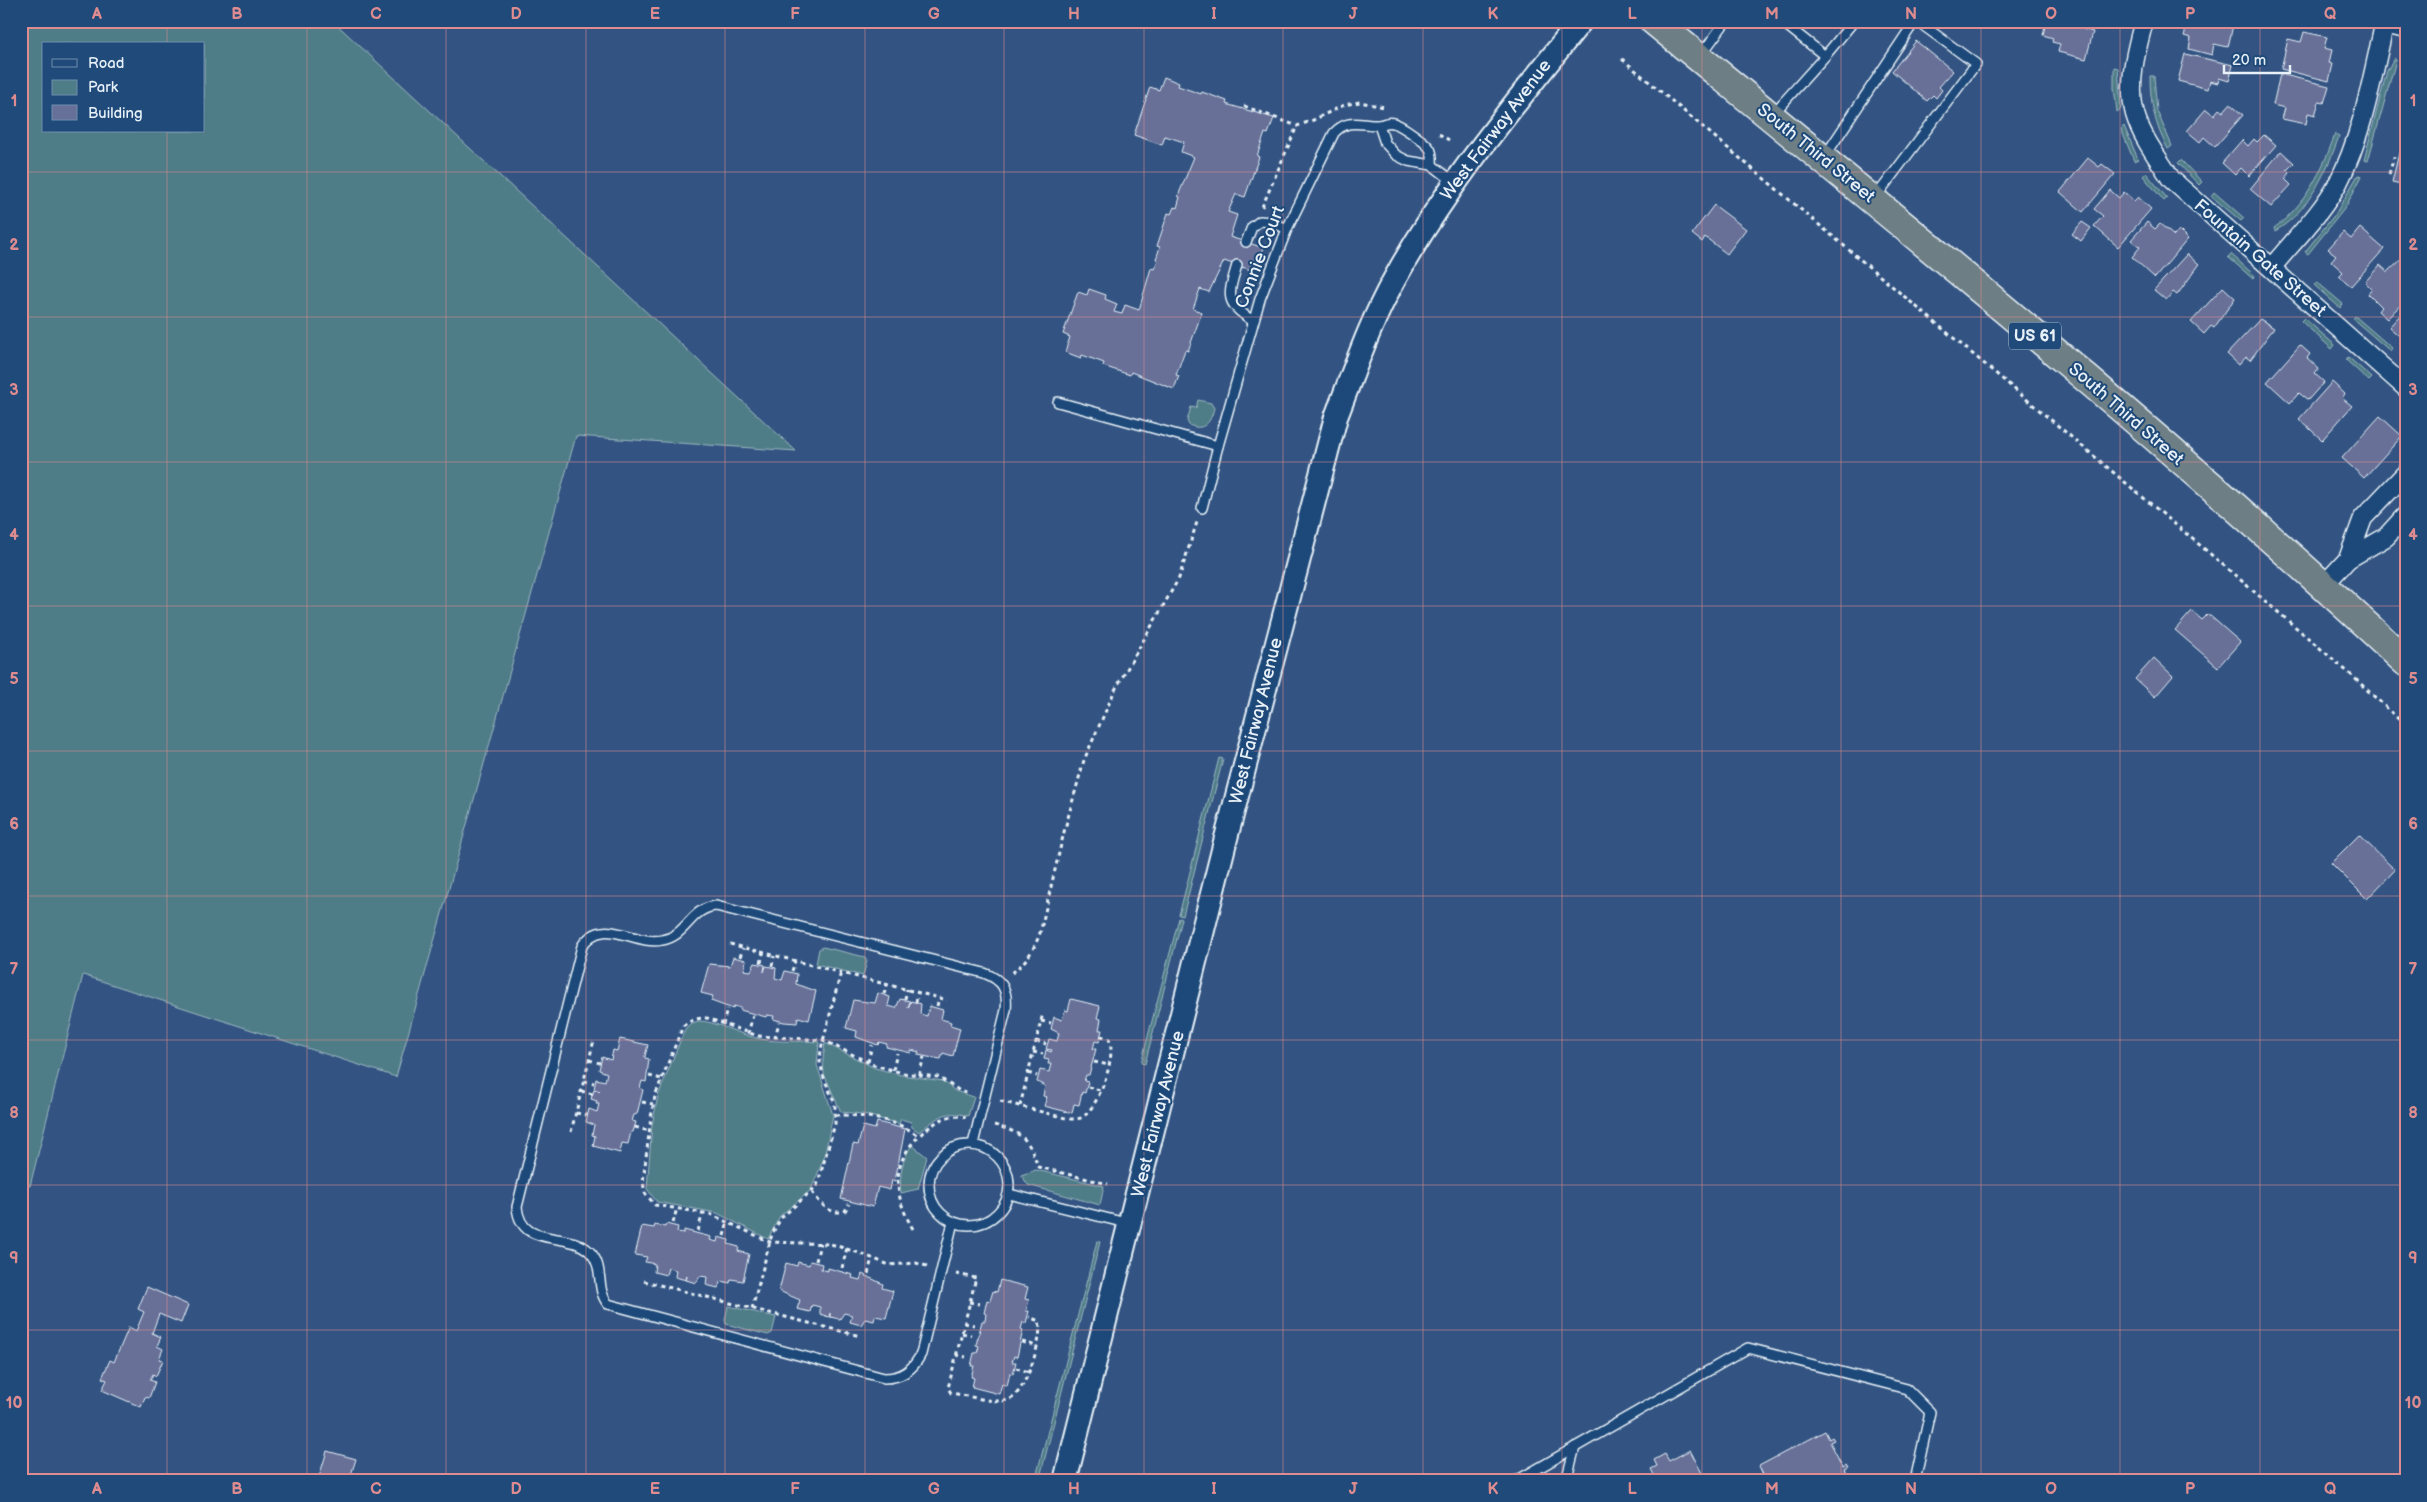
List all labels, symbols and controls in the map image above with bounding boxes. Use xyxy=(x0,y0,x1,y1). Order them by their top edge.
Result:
text: A xyxy=(91,5,102,24)
text: B xyxy=(231,5,243,24)
text: C xyxy=(370,5,382,24)
text: D xyxy=(510,5,522,24)
text: E xyxy=(650,5,660,24)
text: F xyxy=(790,5,800,24)
text: G xyxy=(928,5,940,24)
text: H xyxy=(1068,5,1080,24)
text: I xyxy=(1211,5,1217,24)
text: J xyxy=(1349,5,1358,24)
text: K xyxy=(1488,5,1499,24)
text: L xyxy=(1627,5,1637,24)
text: M xyxy=(1765,5,1779,24)
text: N xyxy=(1905,5,1917,24)
text: O xyxy=(2045,5,2057,24)
text: P xyxy=(2185,5,2195,24)
text: Q xyxy=(2324,5,2336,24)
legend xyxy=(42,42,205,132)
scale bar xyxy=(2224,42,2291,74)
text: 20 m xyxy=(2232,51,2266,70)
text: Road xyxy=(88,54,124,73)
street label: West Fairway Avenue xyxy=(1436,55,1556,205)
text: Park xyxy=(88,78,119,97)
text: 1 xyxy=(11,92,17,111)
text: 1 xyxy=(2410,92,2416,111)
street label: South Third Street xyxy=(1753,99,1880,207)
text: Building xyxy=(88,104,143,123)
street label: Fountain Gate Street xyxy=(2190,195,2331,321)
street label: Connie Court xyxy=(1231,202,1289,311)
text: 2 xyxy=(9,236,19,255)
text: 2 xyxy=(2408,236,2418,255)
road number: US 61 xyxy=(2009,322,2061,350)
street label: South Third Street xyxy=(2064,358,2188,470)
text: 3 xyxy=(9,381,19,400)
text: 3 xyxy=(2408,381,2418,400)
text: 4 xyxy=(9,526,19,545)
text: 4 xyxy=(2408,526,2418,545)
street label: West Fairway Avenue xyxy=(1225,635,1287,806)
text: 5 xyxy=(9,670,19,689)
text: 5 xyxy=(2408,670,2418,689)
text: 6 xyxy=(9,815,19,834)
text: 6 xyxy=(2408,815,2418,834)
text: 7 xyxy=(10,960,19,979)
text: 7 xyxy=(2409,960,2418,979)
street label: West Fairway Avenue xyxy=(1127,1028,1189,1199)
text: 8 xyxy=(9,1104,19,1123)
text: 8 xyxy=(2408,1104,2418,1123)
text: 9 xyxy=(9,1249,19,1268)
text: 9 xyxy=(2408,1249,2418,1268)
text: 10 xyxy=(6,1394,22,1413)
text: 10 xyxy=(2405,1394,2421,1413)
text: A xyxy=(91,1480,102,1499)
text: B xyxy=(231,1480,243,1499)
text: C xyxy=(370,1480,382,1499)
text: D xyxy=(510,1480,522,1499)
text: E xyxy=(650,1480,660,1499)
text: F xyxy=(790,1480,800,1499)
text: G xyxy=(928,1480,940,1499)
text: H xyxy=(1068,1480,1080,1499)
text: I xyxy=(1211,1480,1217,1499)
text: J xyxy=(1349,1480,1358,1499)
text: K xyxy=(1488,1480,1499,1499)
text: L xyxy=(1627,1480,1637,1499)
text: M xyxy=(1765,1480,1779,1499)
text: N xyxy=(1905,1480,1917,1499)
text: O xyxy=(2045,1480,2057,1499)
text: P xyxy=(2185,1480,2195,1499)
text: Q xyxy=(2324,1480,2336,1499)

